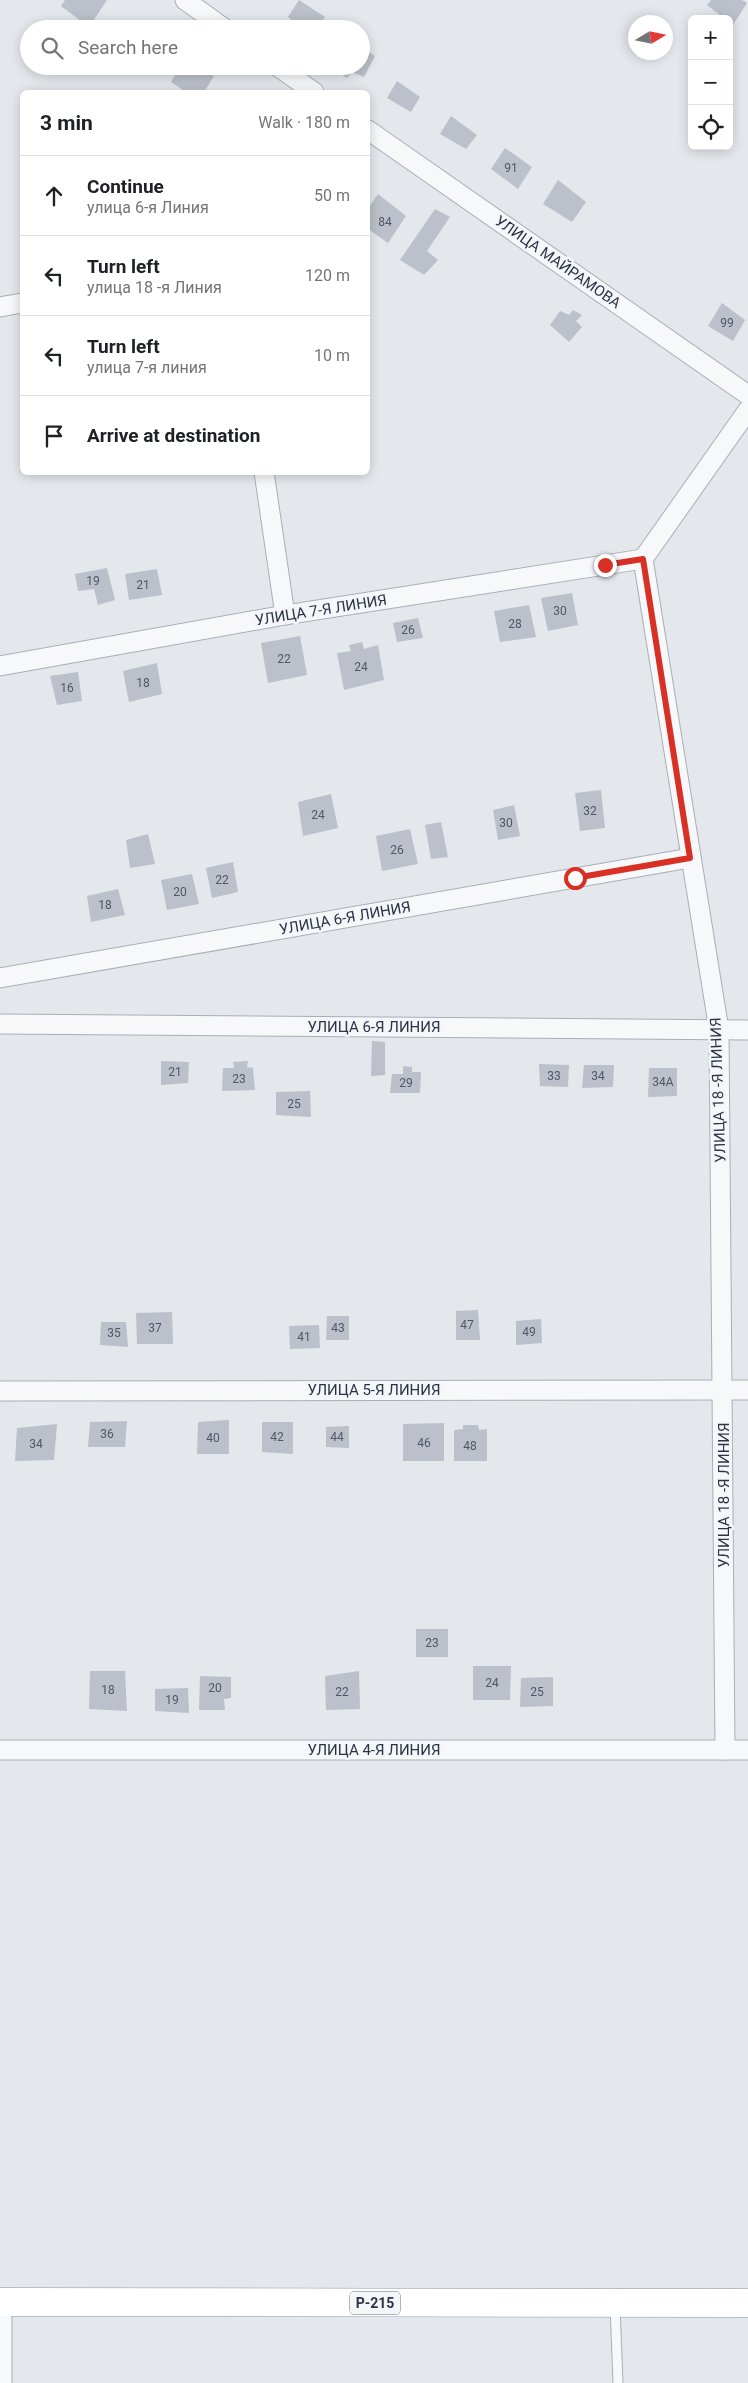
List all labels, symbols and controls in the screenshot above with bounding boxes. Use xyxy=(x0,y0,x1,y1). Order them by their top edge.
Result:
north arrow xyxy=(628,15,673,60)
map controls xyxy=(688,15,733,150)
button: + xyxy=(688,15,733,60)
search box xyxy=(20,20,370,75)
icon: search xyxy=(38,34,66,62)
text: Search here xyxy=(78,36,178,59)
button: − xyxy=(688,60,733,105)
button: locate xyxy=(688,105,733,150)
text: 3 min xyxy=(40,111,93,135)
text: Walk · 180 m xyxy=(258,113,350,132)
house number: 91 xyxy=(504,161,518,175)
text: Continue xyxy=(87,175,164,198)
icon: ahead xyxy=(40,182,68,210)
text: 50 m xyxy=(314,186,350,205)
text: улица 6-я Линия xyxy=(87,198,209,217)
street label: УЛИЦА МАЙРАМОВА xyxy=(492,212,625,312)
house number: 84 xyxy=(378,215,392,229)
text: Turn left xyxy=(87,255,160,278)
icon: left xyxy=(40,262,68,290)
text: 120 m xyxy=(305,266,350,285)
text: улица 18 -я Линия xyxy=(87,278,222,297)
house number: 99 xyxy=(720,316,734,330)
text: Turn left xyxy=(87,335,160,358)
icon: left xyxy=(40,342,68,370)
text: 10 m xyxy=(314,346,350,365)
text: улица 7-я линия xyxy=(87,358,207,377)
icon: arrive xyxy=(40,422,68,450)
text: Arrive at destination xyxy=(87,424,260,447)
route end xyxy=(594,554,617,577)
house number: 19 xyxy=(86,574,100,588)
house number: 21 xyxy=(136,578,150,592)
street label: УЛИЦА 7-Я ЛИНИЯ xyxy=(254,591,388,629)
house number: 30 xyxy=(553,604,567,618)
house number: 28 xyxy=(508,617,522,631)
house number: 26 xyxy=(401,623,415,637)
house number: 22 xyxy=(277,652,291,666)
house number: 24 xyxy=(354,660,368,674)
house number: 18 xyxy=(136,676,150,690)
house number: 16 xyxy=(60,681,74,695)
house number: 32 xyxy=(583,804,597,818)
house number: 24 xyxy=(311,808,325,822)
house number: 30 xyxy=(499,816,513,830)
house number: 26 xyxy=(390,843,404,857)
route start xyxy=(564,867,587,890)
house number: 22 xyxy=(215,873,229,887)
house number: 20 xyxy=(173,885,187,899)
house number: 18 xyxy=(98,898,112,912)
street label: УЛИЦА 6-Я ЛИНИЯ xyxy=(278,898,412,938)
street label: УЛИЦА 18 -Я ЛИНИЯ xyxy=(706,1017,730,1163)
street label: УЛИЦА 6-Я ЛИНИЯ xyxy=(307,1018,441,1036)
house number: 21 xyxy=(168,1065,182,1079)
house number: 33 xyxy=(547,1069,561,1083)
house number: 34 xyxy=(591,1069,605,1083)
house number: 23 xyxy=(232,1072,246,1086)
house number: 34А xyxy=(652,1075,674,1089)
house number: 29 xyxy=(399,1076,413,1090)
house number: 25 xyxy=(287,1097,301,1111)
house number: 47 xyxy=(460,1318,474,1332)
house number: 37 xyxy=(148,1321,162,1335)
house number: 43 xyxy=(331,1321,345,1335)
house number: 49 xyxy=(522,1325,536,1339)
house number: 35 xyxy=(107,1326,121,1340)
house number: 41 xyxy=(297,1330,311,1344)
street label: УЛИЦА 5-Я ЛИНИЯ xyxy=(307,1381,441,1399)
street label: УЛИЦА 18 -Я ЛИНИЯ xyxy=(715,1422,733,1568)
house number: 36 xyxy=(100,1427,114,1441)
house number: 42 xyxy=(270,1430,284,1444)
house number: 44 xyxy=(330,1430,344,1444)
house number: 40 xyxy=(206,1431,220,1445)
house number: 46 xyxy=(417,1436,431,1450)
house number: 34 xyxy=(29,1437,43,1451)
house number: 48 xyxy=(463,1439,477,1453)
house number: 23 xyxy=(425,1636,439,1650)
house number: 24 xyxy=(485,1676,499,1690)
house number: 20 xyxy=(208,1681,222,1695)
house number: 18 xyxy=(101,1683,115,1697)
house number: 22 xyxy=(335,1685,349,1699)
house number: 25 xyxy=(530,1685,544,1699)
house number: 19 xyxy=(165,1693,179,1707)
street label: УЛИЦА 4-Я ЛИНИЯ xyxy=(307,1741,441,1759)
road number: Р-215 xyxy=(350,2292,400,2314)

